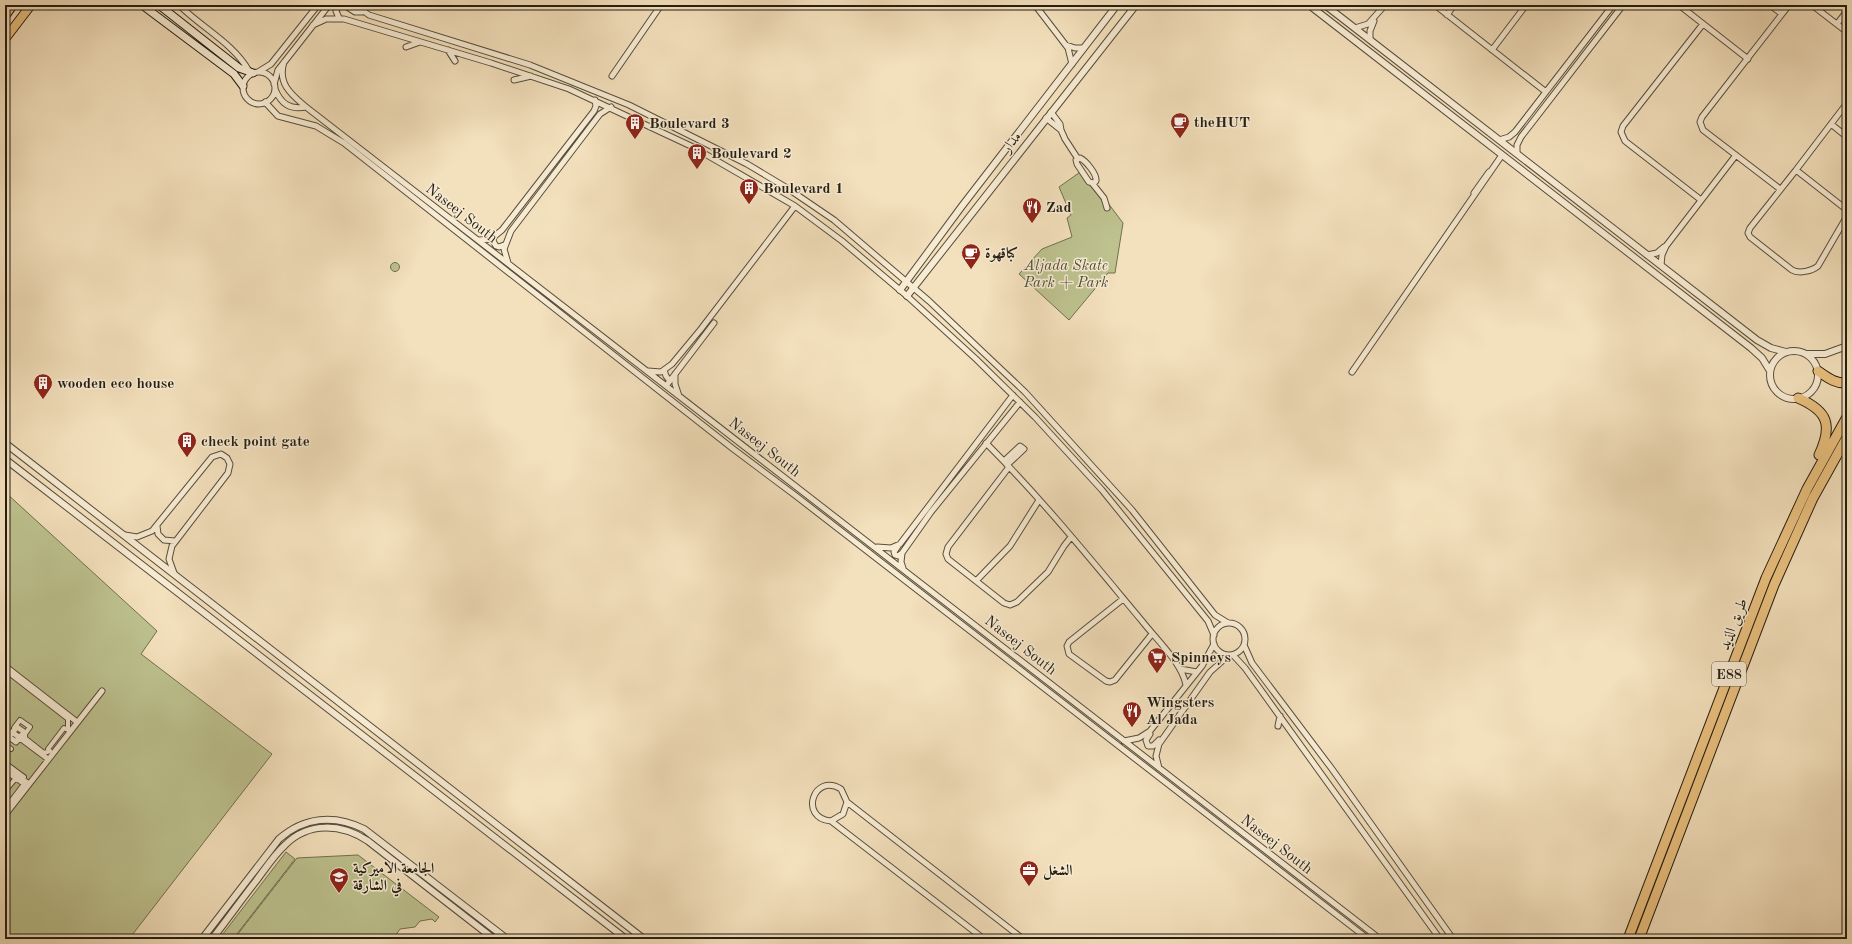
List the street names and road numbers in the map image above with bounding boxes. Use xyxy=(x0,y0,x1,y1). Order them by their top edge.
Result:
street label: مدار xyxy=(998,130,1025,158)
street label: Naseej South xyxy=(422,182,500,247)
street label: Naseej South xyxy=(725,416,803,481)
street label: طريق الذيد xyxy=(1718,597,1752,653)
street label: Naseej South xyxy=(981,614,1059,679)
road number: E88 xyxy=(1712,662,1746,686)
street label: Naseej South xyxy=(1237,813,1315,878)

